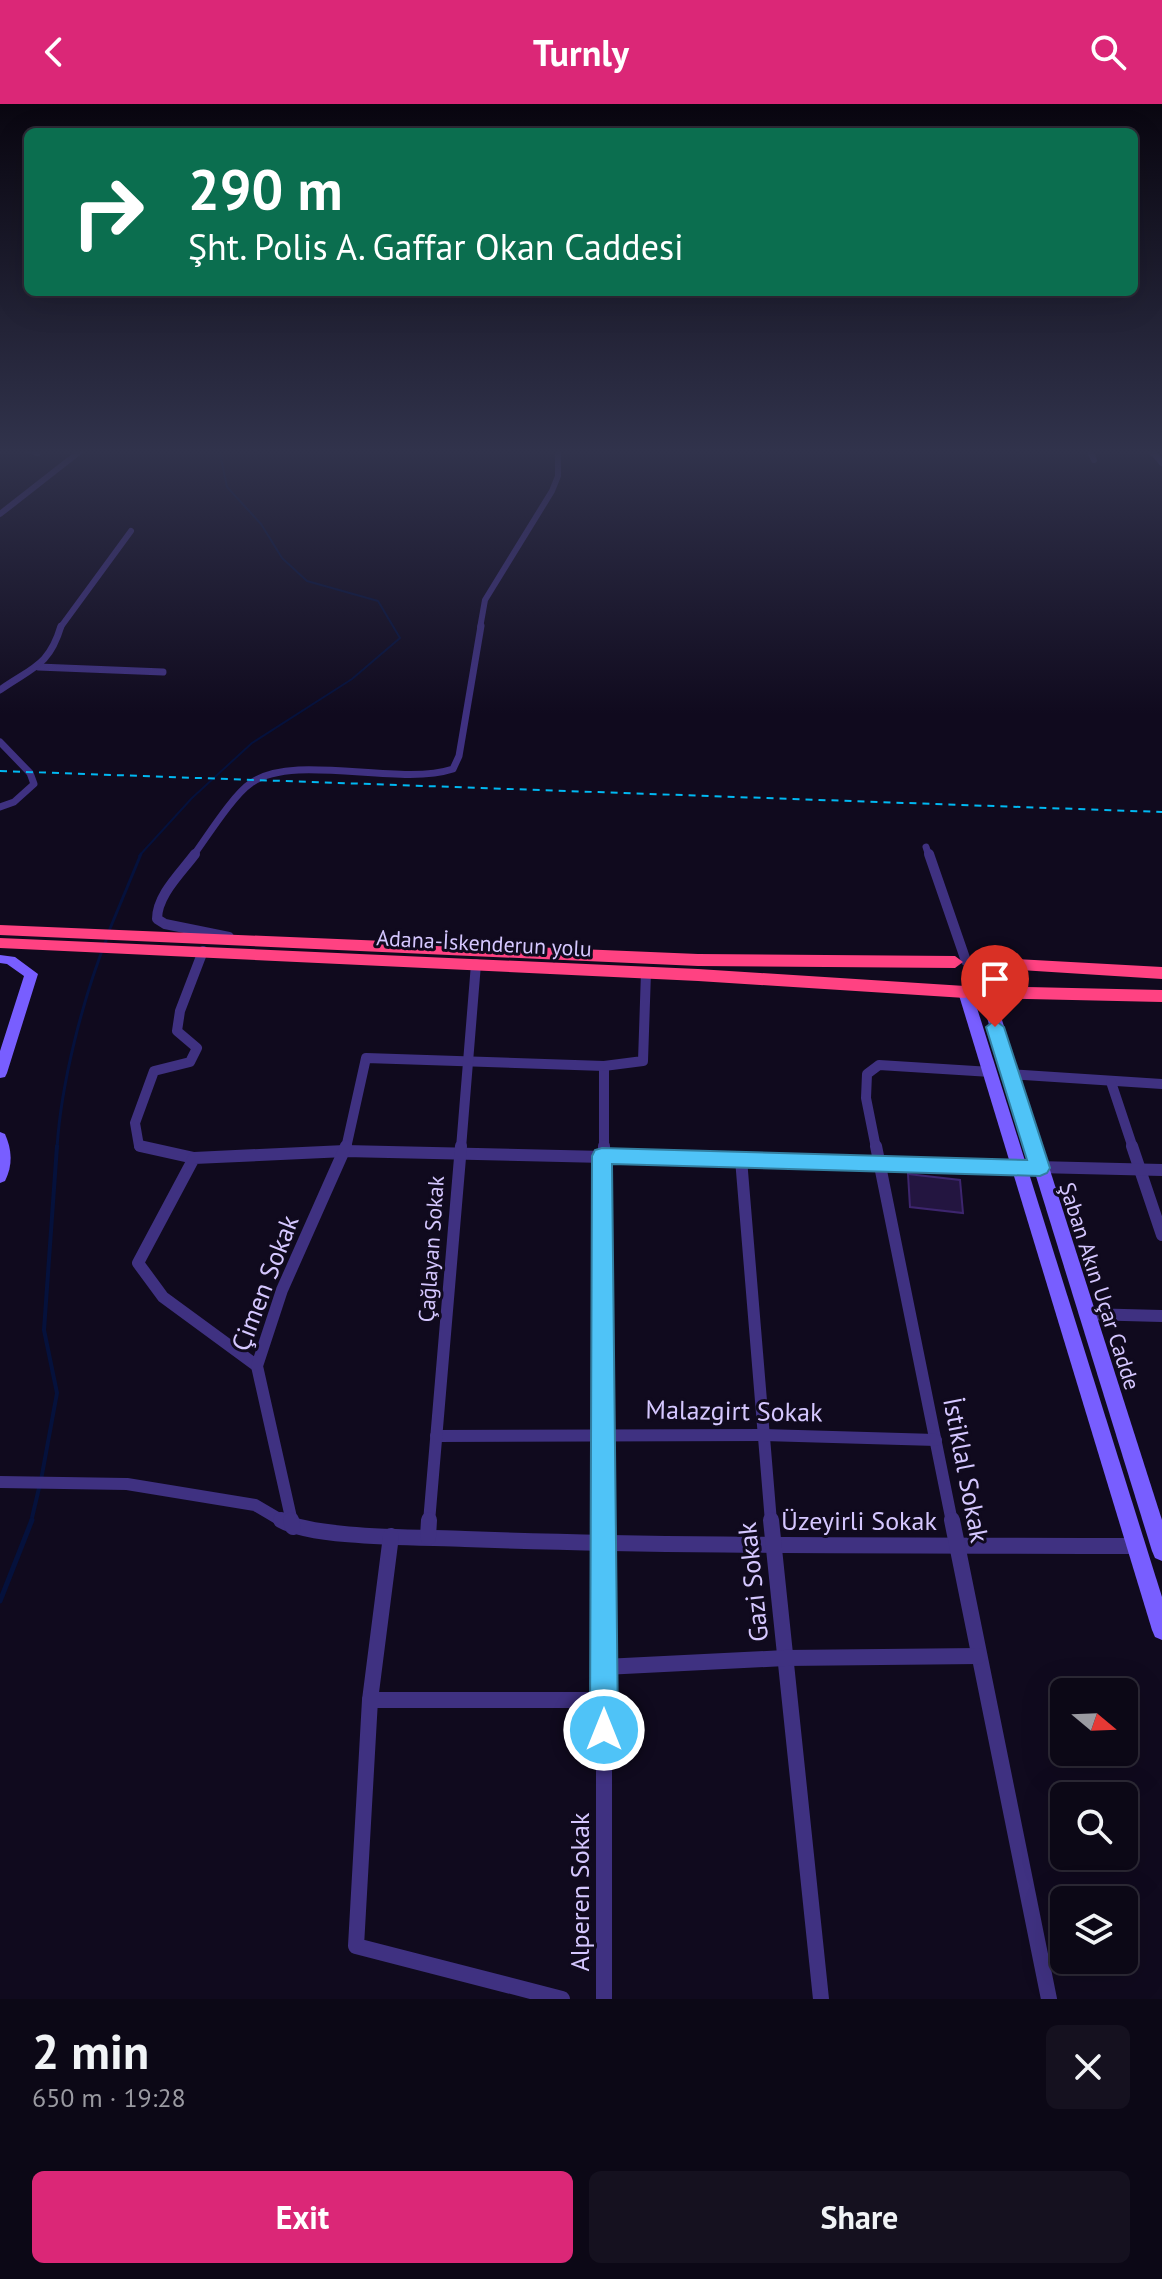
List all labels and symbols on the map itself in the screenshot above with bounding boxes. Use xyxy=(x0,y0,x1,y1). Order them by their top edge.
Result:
street label: Adana-İskenderun yolu xyxy=(376,923,592,963)
pin xyxy=(961,945,1029,1027)
street label: Çağlayan Sokak xyxy=(412,1174,450,1323)
street label: Şaban Akın Uçar Cadde xyxy=(1053,1179,1147,1393)
street label: Çimen Sokak xyxy=(224,1210,306,1355)
street label: Malazgirt Sokak xyxy=(645,1392,823,1429)
street label: İstiklal Sokak xyxy=(936,1394,997,1546)
street label: Üzeyirli Sokak xyxy=(781,1504,937,1537)
street label: Gazi Sokak xyxy=(730,1520,775,1643)
north arrow xyxy=(1050,1678,1138,1766)
position arrow xyxy=(562,1688,646,1772)
street label: Alperen Sokak xyxy=(563,1812,596,1971)

